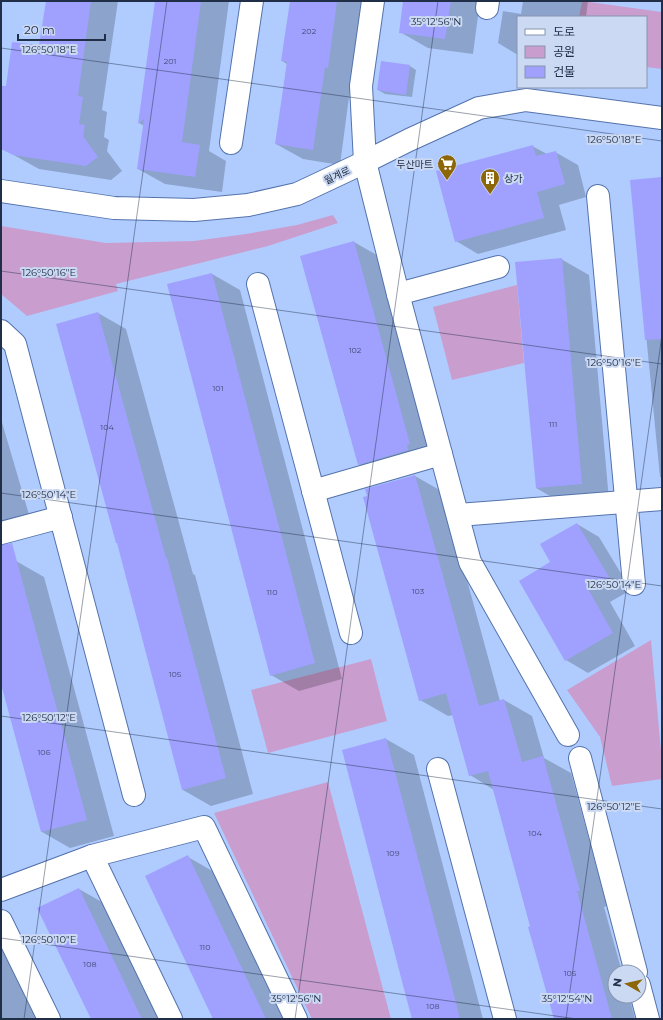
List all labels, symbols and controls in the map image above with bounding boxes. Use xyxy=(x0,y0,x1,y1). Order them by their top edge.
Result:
text: 35°12'56"N xyxy=(411,15,461,28)
scale bar xyxy=(18,16,105,42)
legend xyxy=(517,16,647,88)
text: 20 m xyxy=(24,22,55,37)
text: 도로 xyxy=(553,24,575,39)
house number: 202 xyxy=(302,26,317,36)
text: 126°50'18"E xyxy=(22,43,77,56)
text: 공원 xyxy=(553,44,575,59)
house number: 201 xyxy=(164,56,176,66)
text: 건물 xyxy=(553,64,575,79)
text: 126°50'18"E xyxy=(587,133,642,146)
supermarket icon: 두산마트 xyxy=(436,153,458,181)
place label: 두산마트 xyxy=(396,158,433,171)
street label: 월계로 xyxy=(322,164,352,187)
building icon: 상가 xyxy=(479,167,501,195)
place label: 상가 xyxy=(504,172,522,185)
text: 126°50'16"E xyxy=(22,266,76,279)
house number: 102 xyxy=(349,345,362,355)
text: 126°50'16"E xyxy=(587,356,641,369)
house number: 101 xyxy=(212,383,224,393)
house number: 111 xyxy=(549,419,557,429)
house number: 104 xyxy=(100,422,114,432)
text: 126°50'14"E xyxy=(22,488,77,501)
text: 126°50'14"E xyxy=(587,578,642,591)
house number: 103 xyxy=(412,586,425,596)
house number: 110 xyxy=(266,587,278,597)
house number: 105 xyxy=(169,669,182,679)
text: 126°50'12"E xyxy=(22,711,76,724)
house number: 106 xyxy=(37,747,51,757)
text: 126°50'12"E xyxy=(587,800,641,813)
house number: 104 xyxy=(528,828,542,838)
house number: 109 xyxy=(386,848,400,858)
text: 126°50'10"E xyxy=(22,933,77,946)
house number: 110 xyxy=(199,942,211,952)
house number: 108 xyxy=(83,959,97,969)
north arrow xyxy=(607,964,647,1004)
house number: 105 xyxy=(564,968,577,978)
text: N xyxy=(610,977,625,988)
text: 35°12'56"N xyxy=(271,992,321,1005)
text: 35°12'54"N xyxy=(542,992,592,1005)
house number: 108 xyxy=(426,1001,440,1011)

